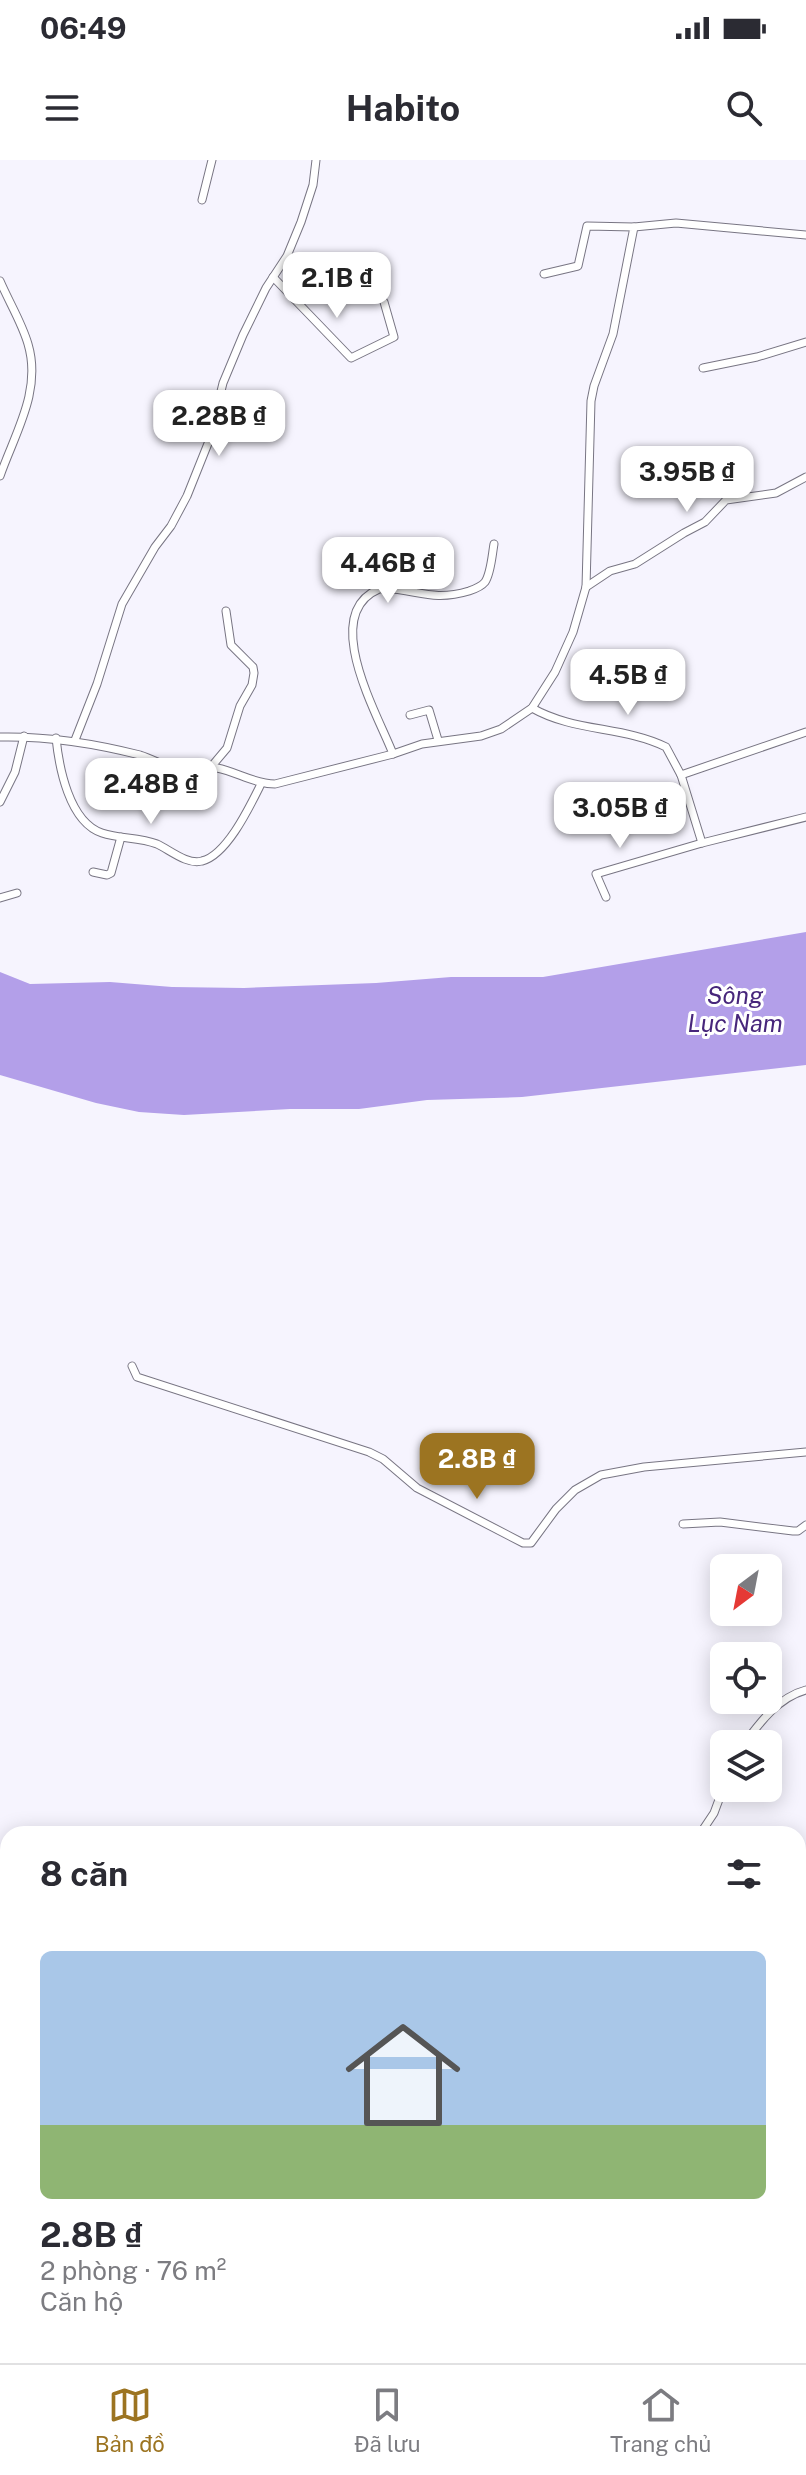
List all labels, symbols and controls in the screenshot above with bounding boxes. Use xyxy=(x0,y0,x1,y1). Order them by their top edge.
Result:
text: 06:49 xyxy=(40,10,127,46)
icon: menu xyxy=(40,86,84,130)
icon: search xyxy=(722,86,766,130)
text: Habito xyxy=(346,87,460,129)
pin: 2.1B ₫ xyxy=(272,252,402,320)
text: 2.1B ₫ xyxy=(301,262,373,293)
pin: 2.28B ₫ xyxy=(145,390,293,458)
text: 2.28B ₫ xyxy=(171,400,267,431)
pin: 3.95B ₫ xyxy=(613,446,761,514)
text: 3.95B ₫ xyxy=(639,456,735,487)
pin: 4.46B ₫ xyxy=(314,537,462,605)
text: 4.46B ₫ xyxy=(340,547,436,578)
pin: 4.5B ₫ xyxy=(563,649,693,717)
text: 4.5B ₫ xyxy=(588,659,668,690)
pin: 2.48B ₫ xyxy=(77,758,225,826)
text: 2.48B ₫ xyxy=(103,768,199,799)
pin: 3.05B ₫ xyxy=(546,782,694,850)
text: 3.05B ₫ xyxy=(572,792,668,823)
water label: Sông Lục Nam xyxy=(687,981,783,1037)
pin: 2.8B ₫ xyxy=(412,1433,542,1501)
text: 2.8B ₫ xyxy=(438,1443,516,1474)
north arrow xyxy=(710,1554,782,1626)
map controls xyxy=(710,1554,782,1802)
button: locate xyxy=(710,1642,782,1714)
button: layers xyxy=(710,1730,782,1802)
icon: filters xyxy=(722,1852,766,1896)
text: 8 căn xyxy=(40,1854,128,1894)
icon: home xyxy=(331,2003,475,2147)
text: 2.8B ₫ xyxy=(40,2215,143,2255)
text: 2 phòng · 76 m² xyxy=(40,2255,226,2286)
text: Căn hộ xyxy=(40,2286,123,2317)
tab: Bản đồ xyxy=(95,2383,165,2457)
tab: Đã lưu xyxy=(354,2383,421,2457)
tab: Trang chủ xyxy=(610,2383,711,2457)

